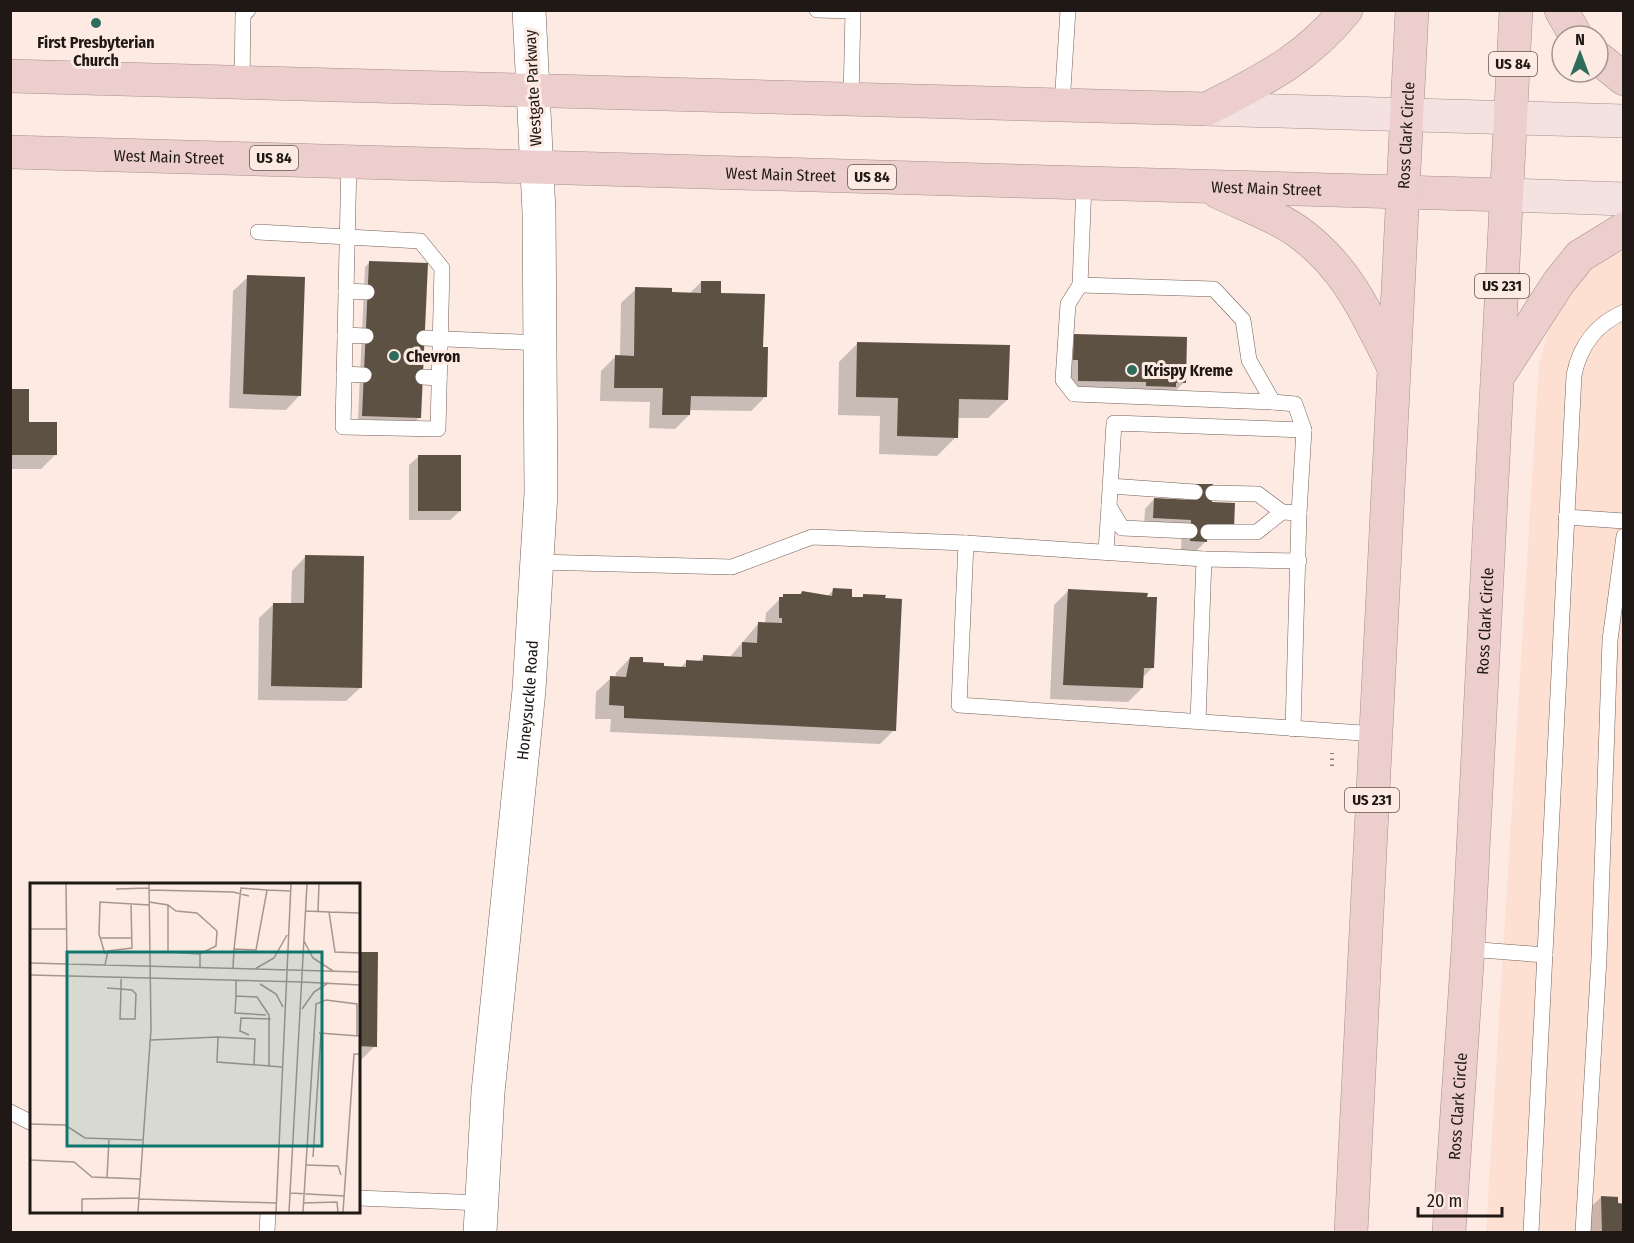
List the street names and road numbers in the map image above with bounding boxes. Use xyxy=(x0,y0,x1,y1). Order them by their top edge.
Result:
street label: Westgate Parkway xyxy=(520,28,546,147)
road number: US 84 xyxy=(1489,52,1537,76)
street label: Ross Clark Circle xyxy=(1394,81,1418,189)
street label: West Main Street xyxy=(113,145,225,168)
road number: US 84 xyxy=(250,146,298,170)
street label: West Main Street xyxy=(725,163,837,185)
road number: US 84 xyxy=(848,165,896,189)
street label: West Main Street xyxy=(1211,177,1323,199)
road number: US 231 xyxy=(1475,274,1529,298)
street label: Ross Clark Circle xyxy=(1473,567,1497,675)
street label: Honeysuckle Road xyxy=(512,640,542,761)
road number: US 231 xyxy=(1345,788,1399,812)
street label: Ross Clark Circle xyxy=(1444,1052,1471,1160)

